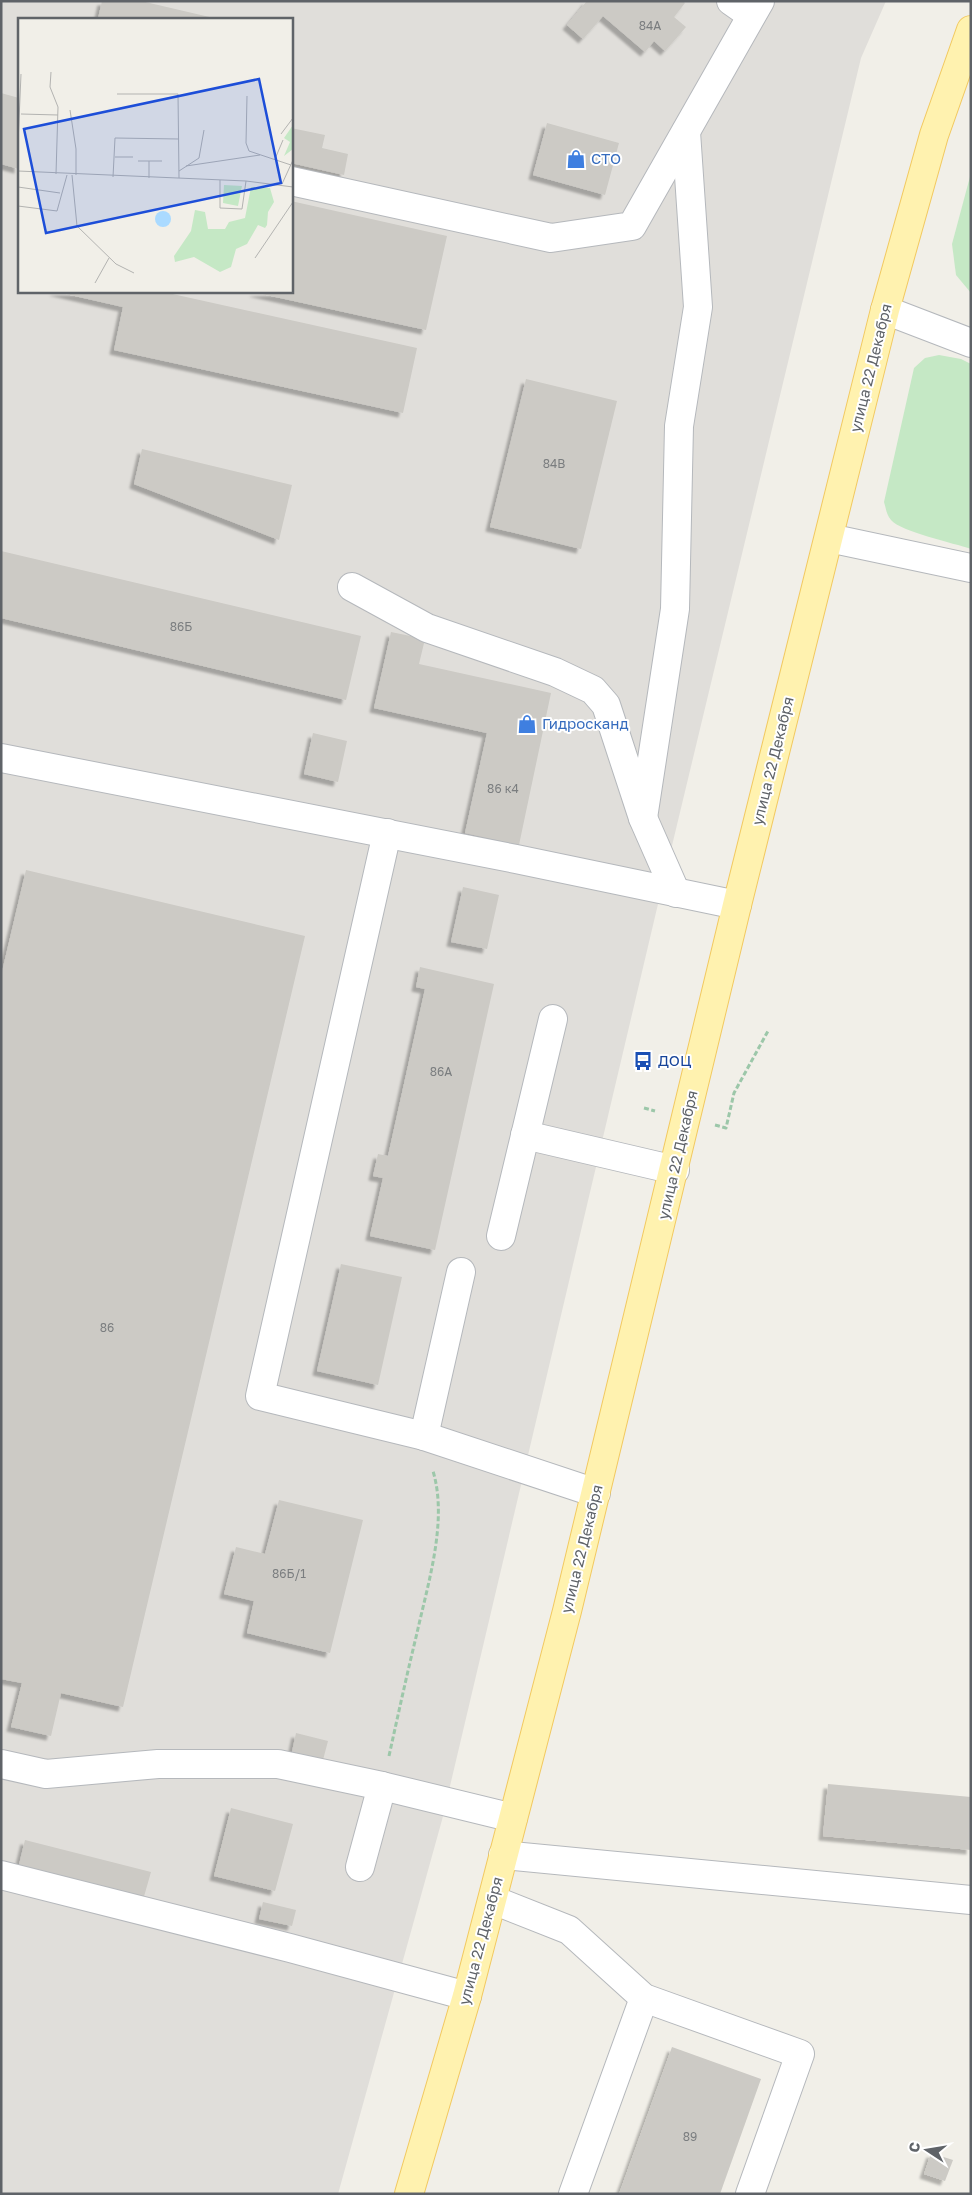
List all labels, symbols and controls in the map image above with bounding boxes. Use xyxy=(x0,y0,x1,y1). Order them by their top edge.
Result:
inset map xyxy=(18,18,292,292)
house number: 84А xyxy=(639,18,661,33)
shop icon: СТО xyxy=(565,148,587,170)
place label: СТО xyxy=(591,149,621,167)
street label: улица 22 Декабря xyxy=(845,302,895,434)
house number: 84В xyxy=(543,456,565,471)
house number: 86Б xyxy=(170,619,192,634)
street label: улица 22 Декабря xyxy=(747,695,797,827)
shop icon: Гидросканд xyxy=(516,713,538,735)
place label: Гидросканд xyxy=(542,714,629,732)
house number: 86 к4 xyxy=(487,781,519,796)
bus stop icon: ДОЦ xyxy=(632,1050,654,1072)
place label: ДОЦ xyxy=(658,1051,692,1069)
house number: 86А xyxy=(430,1064,452,1079)
street label: улица 22 Декабря xyxy=(653,1088,701,1221)
house number: 86 xyxy=(100,1320,114,1335)
street label: улица 22 Декабря xyxy=(556,1483,606,1615)
house number: 86Б/1 xyxy=(272,1566,306,1581)
street label: улица 22 Декабря xyxy=(454,1875,506,2007)
north arrow xyxy=(902,2125,952,2175)
house number: 89 xyxy=(683,2129,697,2144)
text: С xyxy=(904,2141,923,2154)

